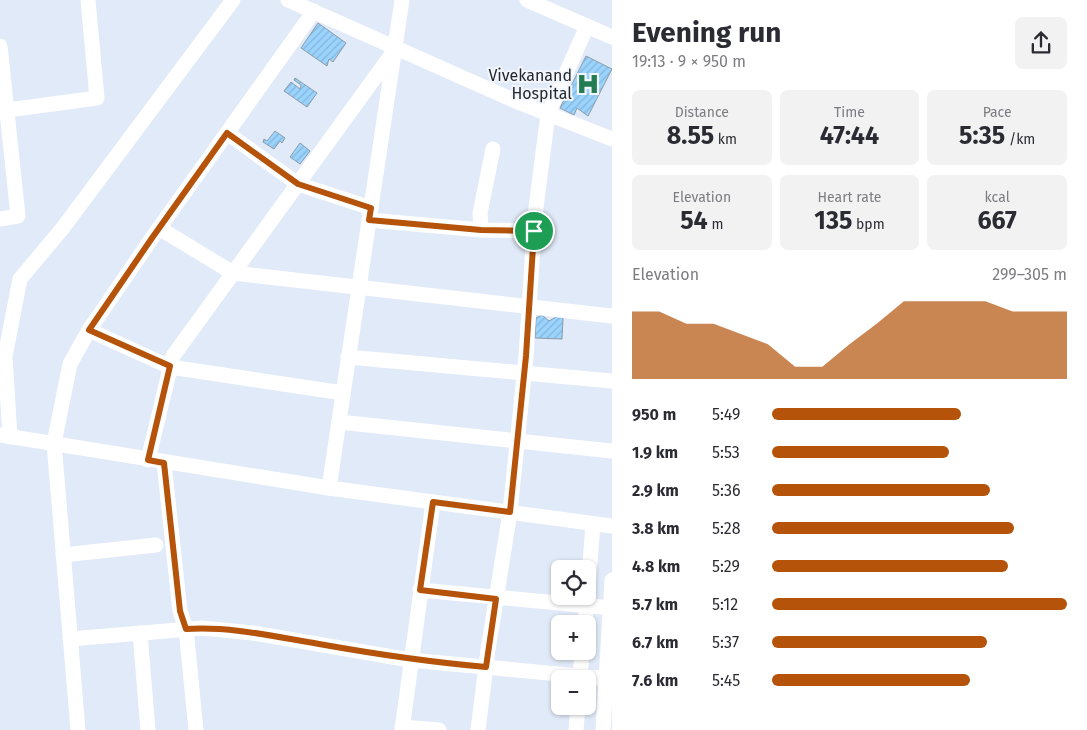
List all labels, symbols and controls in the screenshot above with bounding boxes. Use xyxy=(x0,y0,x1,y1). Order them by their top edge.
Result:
text: Evening run xyxy=(632,16,781,49)
button: share xyxy=(1015,17,1067,69)
text: 19:13 · 9 × 950 m xyxy=(632,52,746,71)
place label: Vivekanand Hospital xyxy=(488,66,572,103)
hospital icon: Vivekanand Hospital xyxy=(575,71,601,97)
text: Distance xyxy=(675,104,729,121)
text: Time xyxy=(834,104,865,121)
text: Pace xyxy=(983,104,1012,121)
text: 8.55 xyxy=(667,121,714,151)
text: 47:44 xyxy=(820,121,879,151)
text: 5:35 xyxy=(959,121,1005,151)
text: km xyxy=(714,131,737,148)
text: /km xyxy=(1005,131,1035,148)
text: Elevation xyxy=(672,189,731,206)
text: Heart rate xyxy=(818,189,881,206)
text: kcal xyxy=(985,189,1010,206)
text: 54 xyxy=(680,206,708,236)
text: 135 xyxy=(814,206,852,236)
text: 667 xyxy=(978,206,1017,236)
pin xyxy=(513,210,555,252)
text: m xyxy=(708,216,723,233)
text: bpm xyxy=(852,216,885,233)
icon: arrive xyxy=(520,217,548,245)
text: Elevation xyxy=(632,265,699,284)
text: 299–305 m xyxy=(992,265,1067,284)
text: 950 m xyxy=(632,405,676,424)
text: 5:49 xyxy=(712,405,740,424)
text: 1.9 km xyxy=(632,443,678,462)
text: 5:53 xyxy=(712,443,740,462)
text: 2.9 km xyxy=(632,481,679,500)
text: 5:36 xyxy=(712,481,741,500)
text: 3.8 km xyxy=(632,519,680,538)
text: 5:28 xyxy=(712,519,741,538)
text: 4.8 km xyxy=(632,557,680,576)
text: 5:29 xyxy=(712,557,740,576)
map controls xyxy=(551,560,596,715)
button: locate xyxy=(551,560,596,605)
text: 5.7 km xyxy=(632,595,678,614)
text: 5:12 xyxy=(712,595,738,614)
button: + xyxy=(551,615,596,660)
text: 6.7 km xyxy=(632,633,679,652)
text: 5:37 xyxy=(712,633,739,652)
button: − xyxy=(551,670,596,715)
text: 7.6 km xyxy=(632,671,678,690)
text: 5:45 xyxy=(712,671,740,690)

